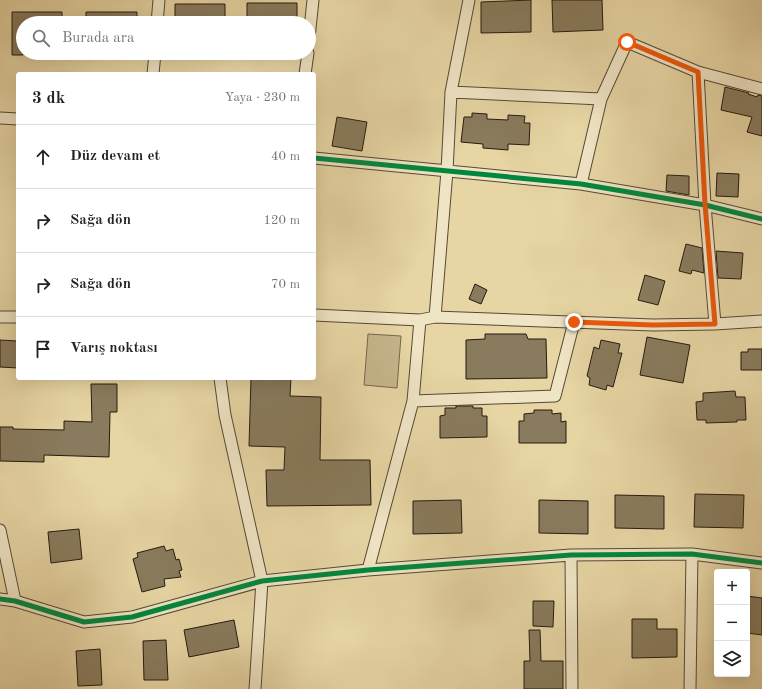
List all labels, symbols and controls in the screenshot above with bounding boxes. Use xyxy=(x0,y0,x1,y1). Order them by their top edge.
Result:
search box xyxy=(16,16,316,60)
icon: search xyxy=(30,27,52,49)
text: Burada ara xyxy=(62,31,134,46)
route start xyxy=(618,33,636,51)
text: 3 dk xyxy=(32,90,65,107)
text: Yaya · 230 m xyxy=(225,91,300,104)
icon: ahead xyxy=(32,146,54,168)
text: Düz devam et xyxy=(70,149,160,164)
text: 40 m xyxy=(271,150,300,163)
icon: right xyxy=(32,210,54,232)
text: Sağa dön xyxy=(70,213,131,228)
text: 120 m xyxy=(263,214,300,227)
icon: right xyxy=(32,274,54,296)
text: Sağa dön xyxy=(70,277,131,292)
text: 70 m xyxy=(271,278,300,291)
route end xyxy=(565,313,583,331)
icon: arrive xyxy=(32,338,54,360)
text: Varış noktası xyxy=(70,341,158,356)
map controls xyxy=(714,569,750,677)
button: + xyxy=(714,569,750,605)
button: − xyxy=(714,605,750,641)
button: layers xyxy=(714,641,750,677)

